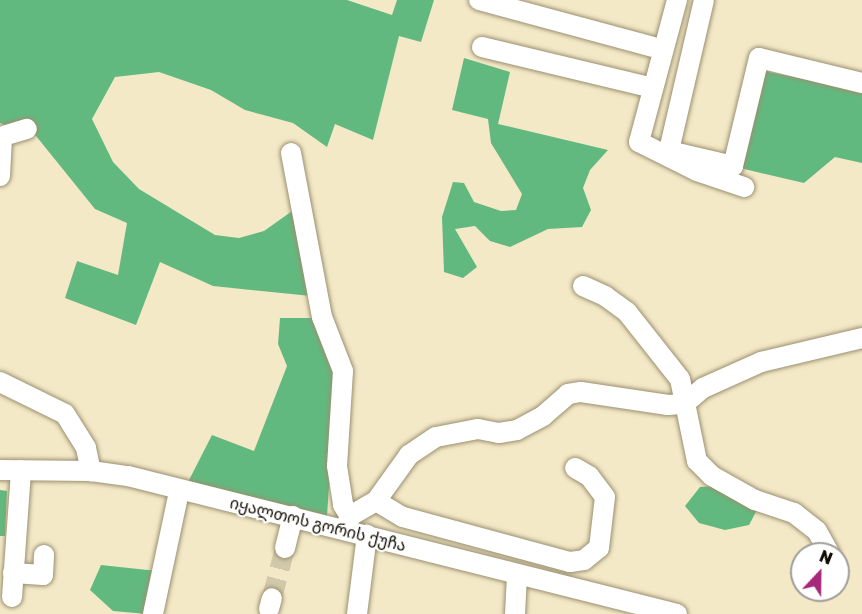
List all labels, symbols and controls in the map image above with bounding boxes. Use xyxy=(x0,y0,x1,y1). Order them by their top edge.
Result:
street label: იყალთოს გორის ქუჩა xyxy=(228,493,408,555)
north arrow xyxy=(790,542,850,602)
text: N xyxy=(817,546,835,569)

